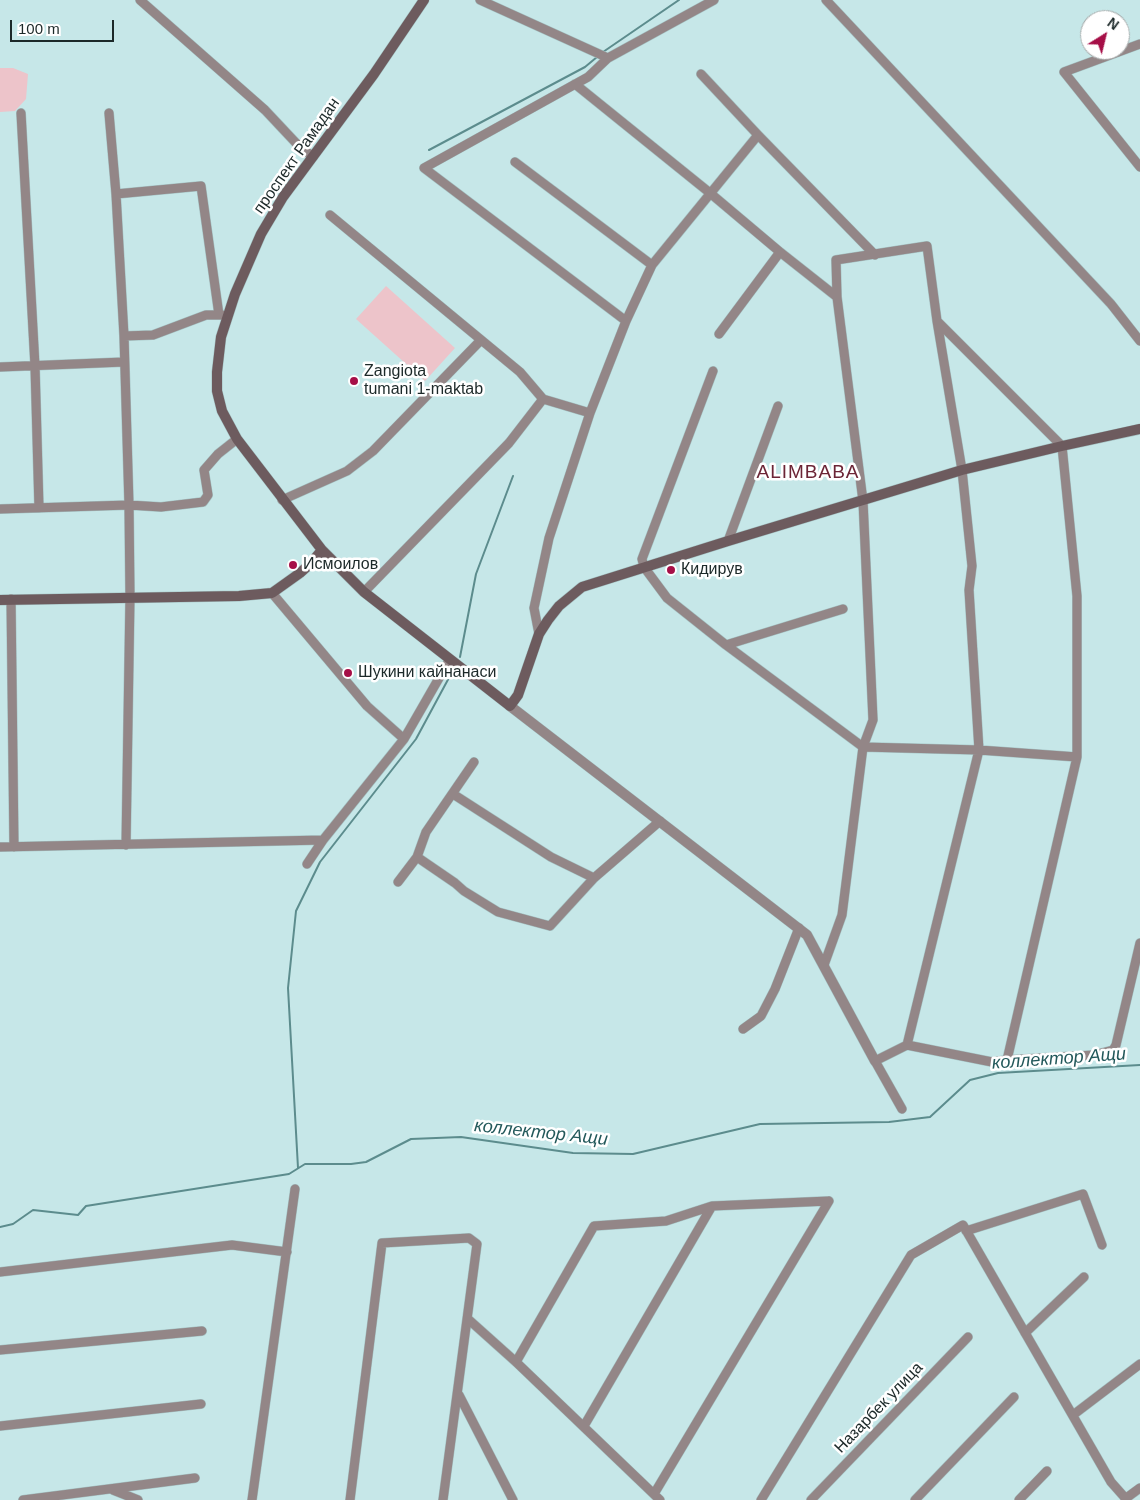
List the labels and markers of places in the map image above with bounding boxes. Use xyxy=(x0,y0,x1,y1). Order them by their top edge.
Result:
place label: Zangiota tumani 1-maktab xyxy=(364,362,483,400)
marker: Zangiota tumani 1-maktab xyxy=(348,375,360,387)
place label: Исмоилов xyxy=(303,555,378,575)
marker: Исмоилов xyxy=(287,559,299,571)
place label: Кидирув xyxy=(681,560,743,580)
marker: Кидирув xyxy=(665,564,677,576)
place label: Шукини кайнанаси xyxy=(358,663,496,683)
marker: Шукини кайнанаси xyxy=(342,667,354,679)

